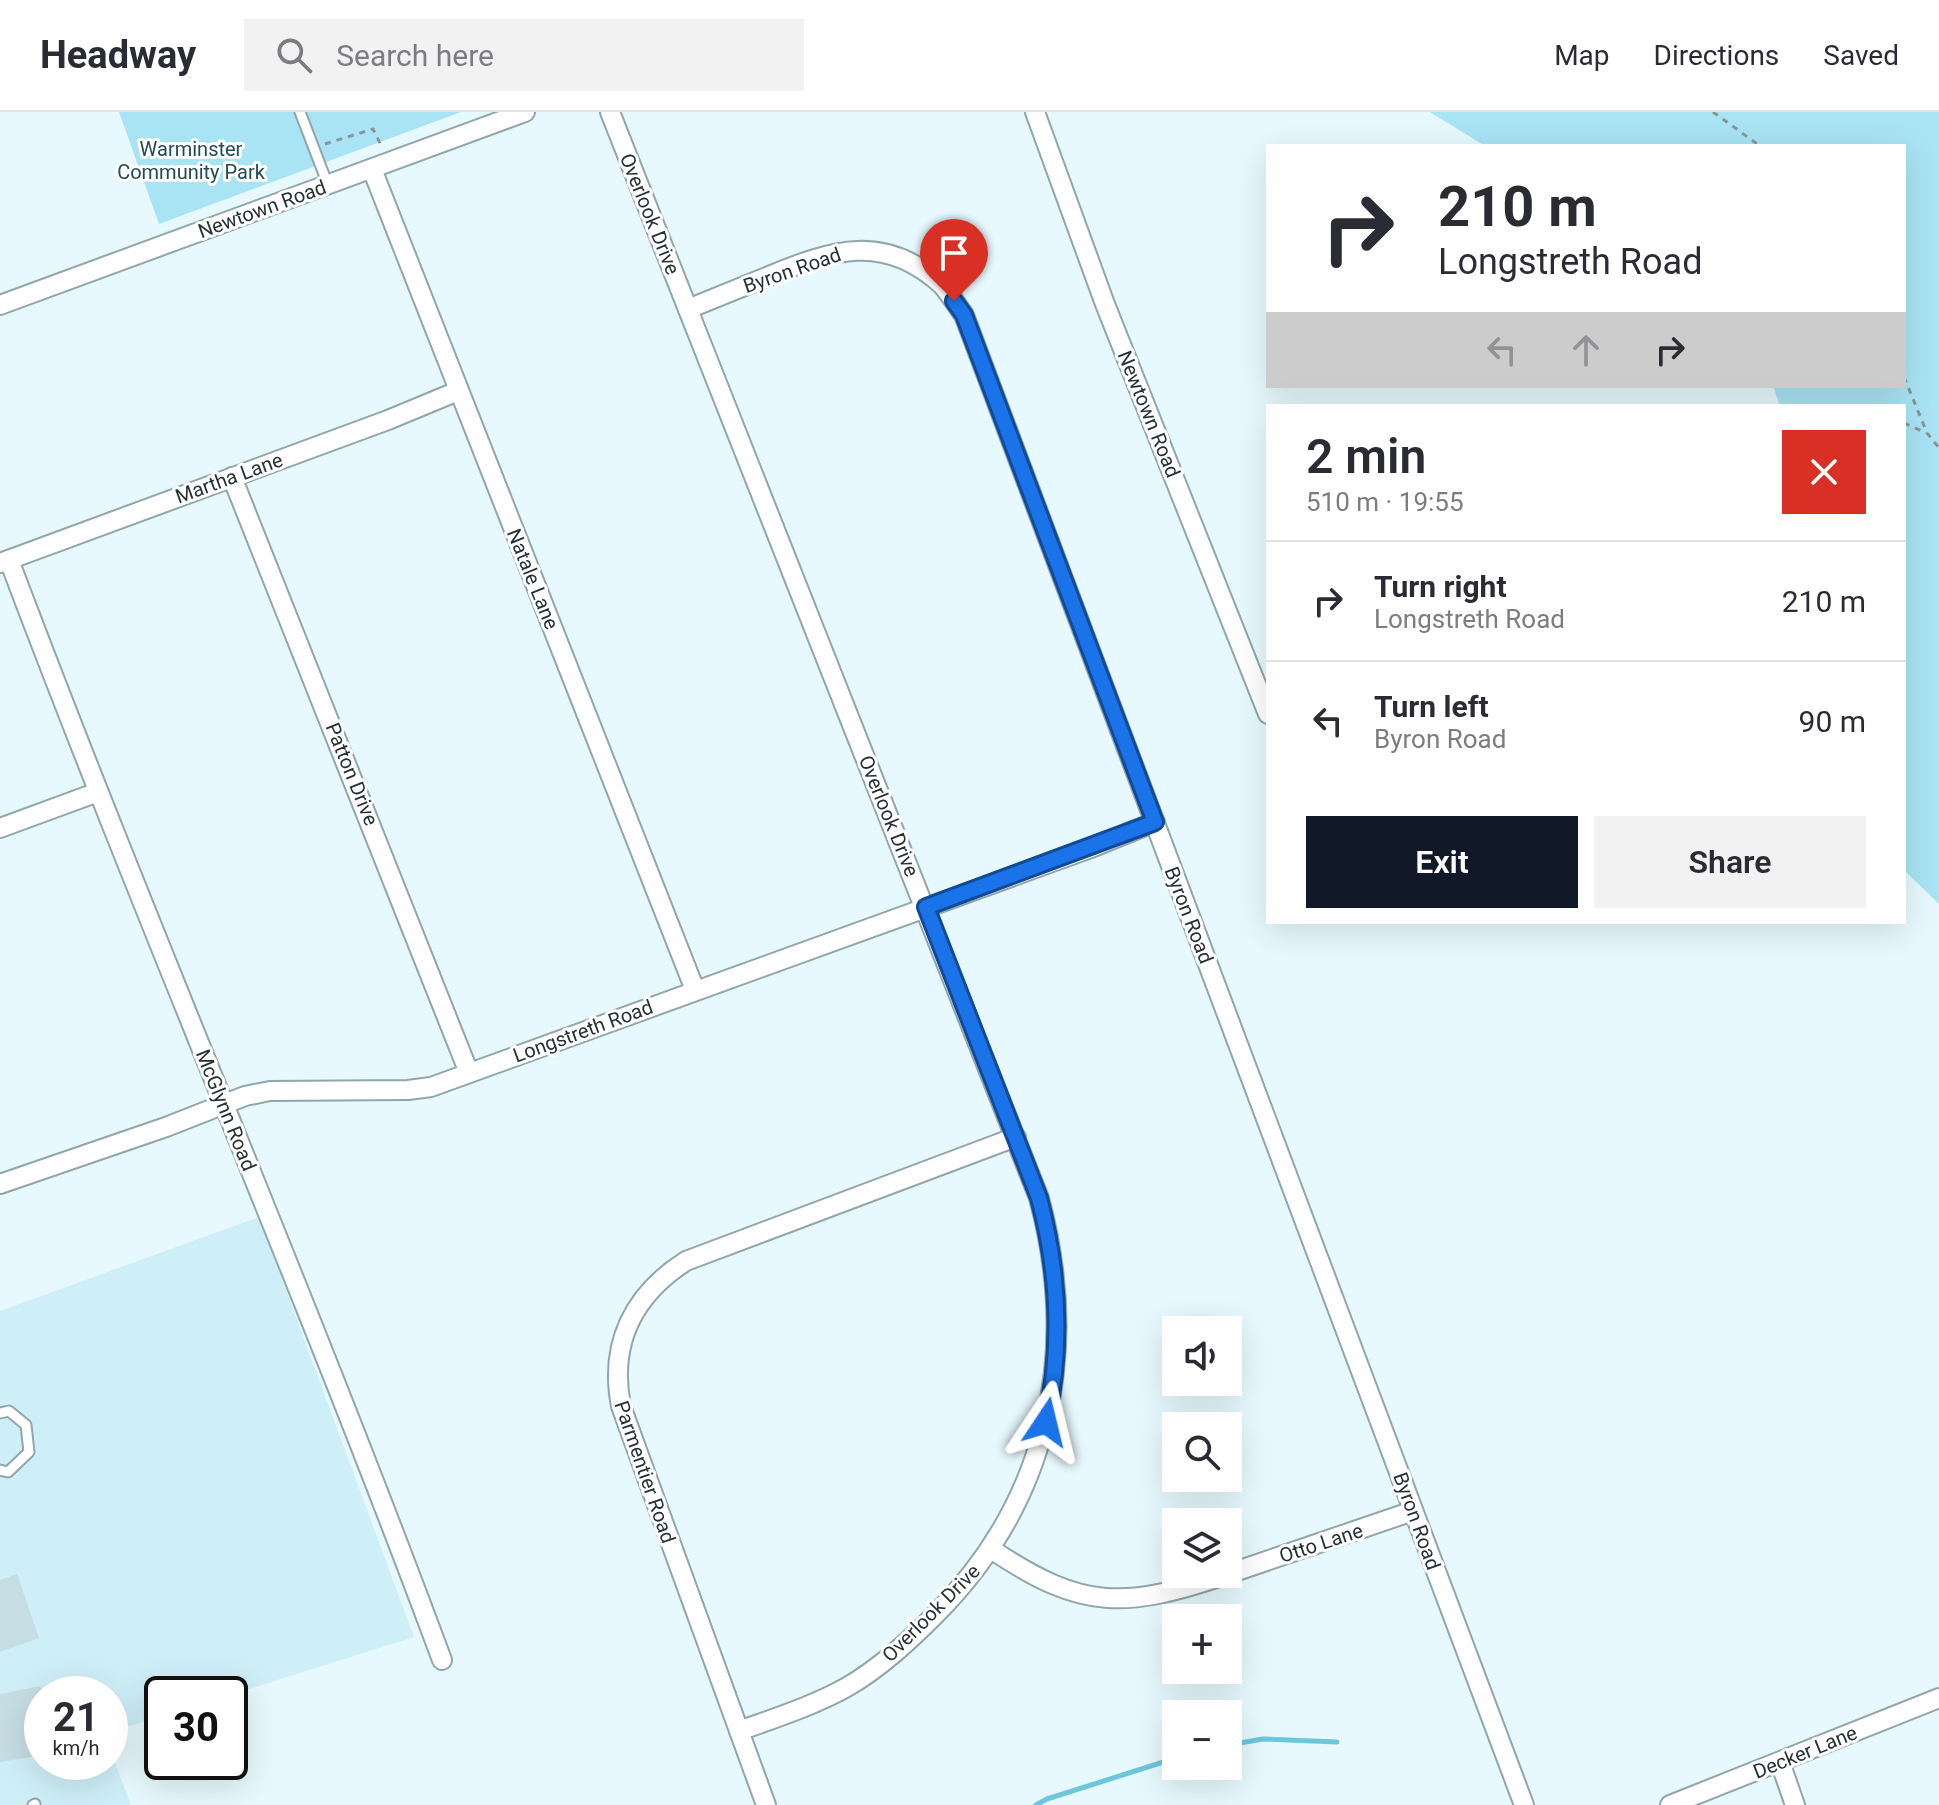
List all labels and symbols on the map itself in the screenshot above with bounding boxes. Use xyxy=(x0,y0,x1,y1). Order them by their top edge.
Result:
park label: Warminster Community Park xyxy=(117,137,266,184)
street label: Overlook Drive xyxy=(615,150,685,278)
street label: Newtown Road xyxy=(195,175,329,243)
pin xyxy=(920,219,988,301)
street label: Byron Road xyxy=(740,242,844,298)
street label: Newtown Road xyxy=(1113,347,1185,481)
street label: Martha Lane xyxy=(172,448,286,508)
street label: Natale Lane xyxy=(502,525,564,633)
street label: Patton Drive xyxy=(321,719,383,829)
street label: Overlook Drive xyxy=(854,752,924,880)
street label: Byron Road xyxy=(1160,863,1218,967)
street label: Longstreth Road xyxy=(510,995,656,1067)
street label: McGlynn Road xyxy=(191,1046,261,1174)
position arrow xyxy=(1004,1380,1088,1464)
street label: Parmentier Road xyxy=(609,1398,681,1546)
street label: Byron Road xyxy=(1388,1469,1446,1573)
street label: Otto Lane xyxy=(1276,1518,1366,1568)
street label: Overlook Drive xyxy=(877,1559,985,1667)
speed limit sign: 30 xyxy=(144,1676,248,1780)
street label: Decker Lane xyxy=(1750,1720,1860,1784)

